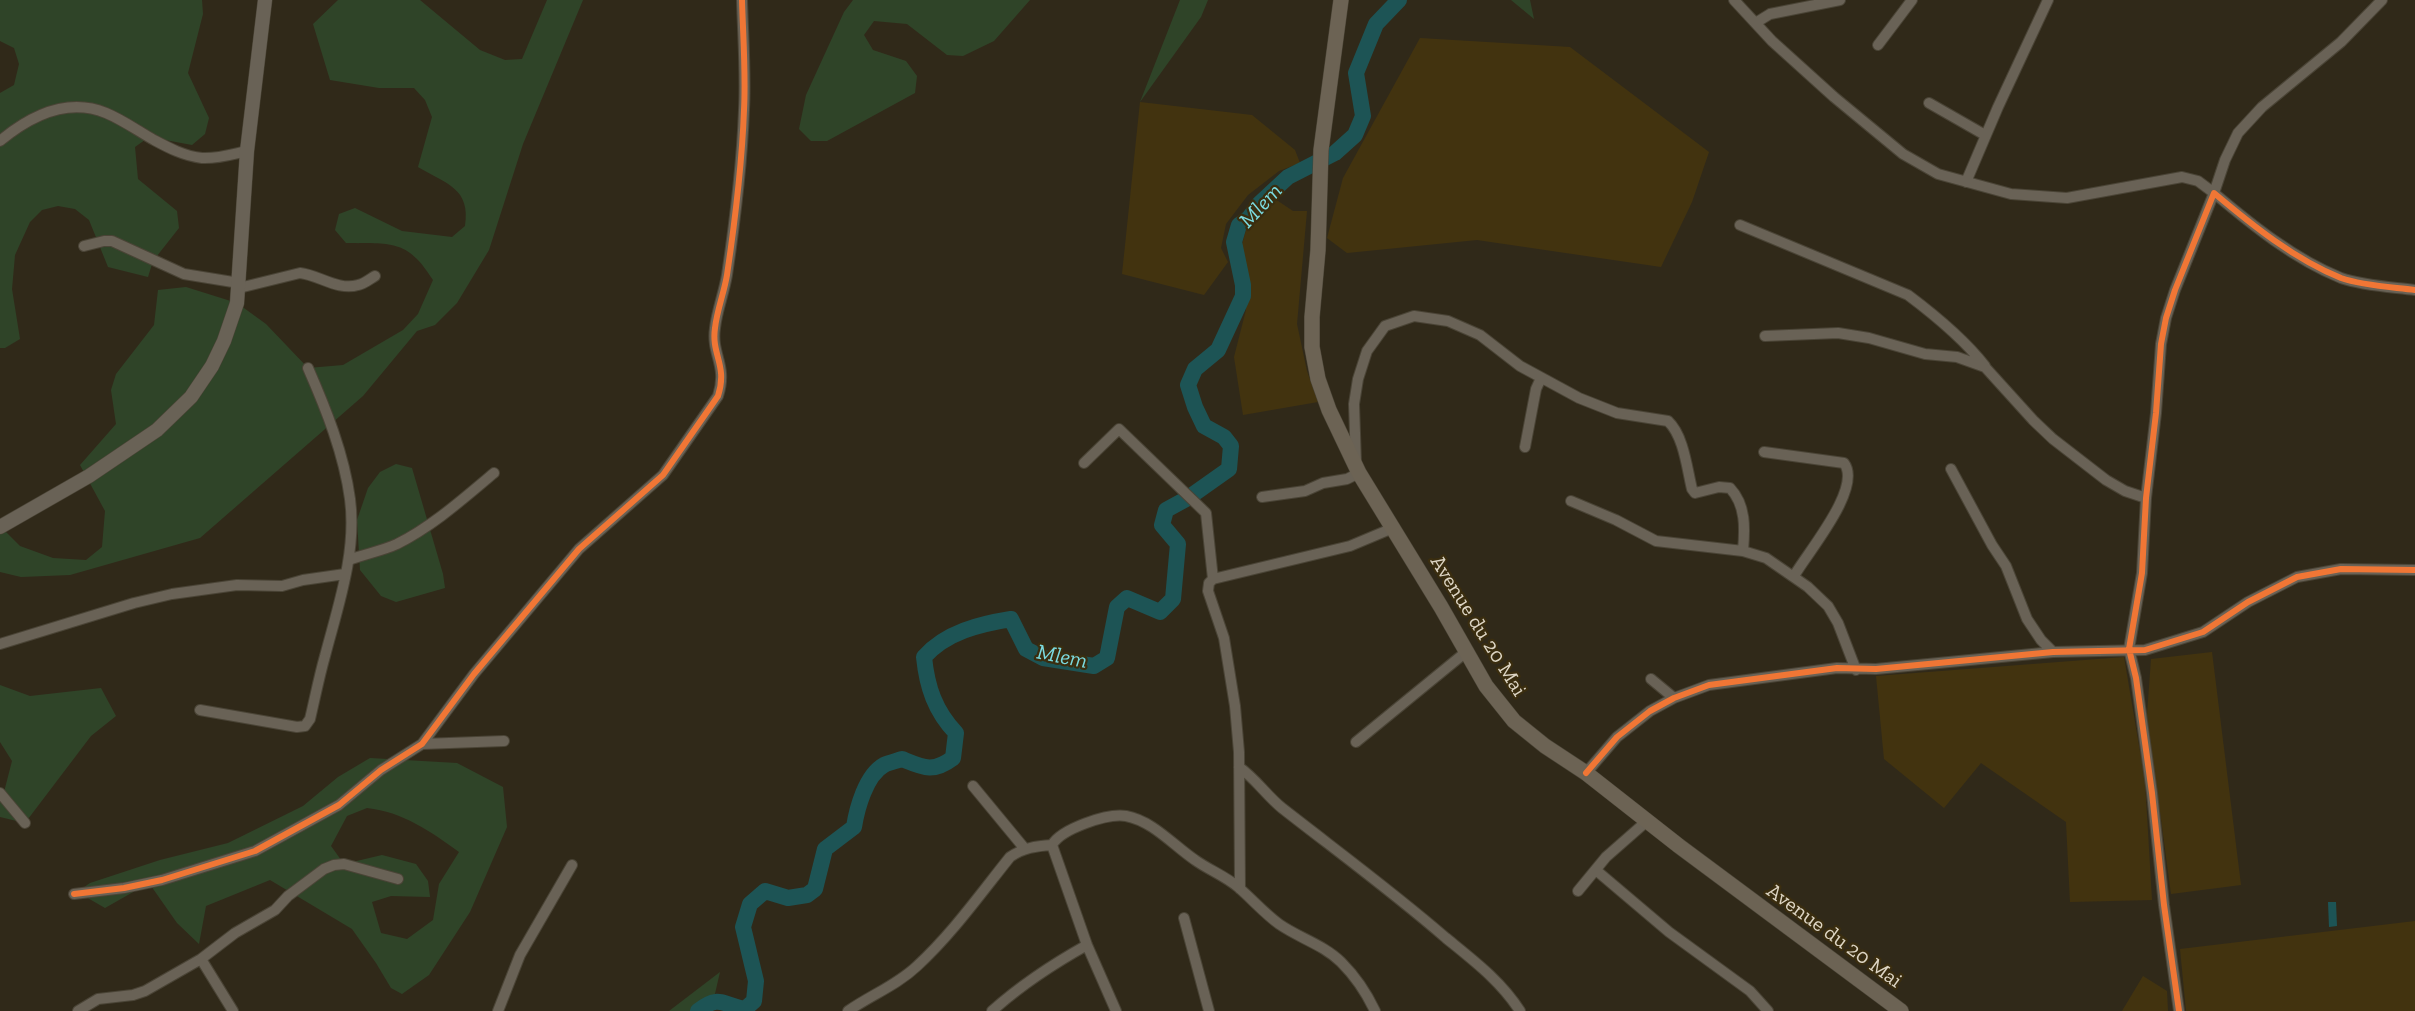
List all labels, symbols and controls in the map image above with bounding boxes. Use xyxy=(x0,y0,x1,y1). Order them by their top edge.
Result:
water label: Mlem xyxy=(1234,178,1288,234)
street label: Avenue du 20 Mai xyxy=(1425,551,1531,701)
water label: Mlem xyxy=(1034,639,1090,675)
street label: Avenue du 20 Mai xyxy=(1761,878,1907,994)

